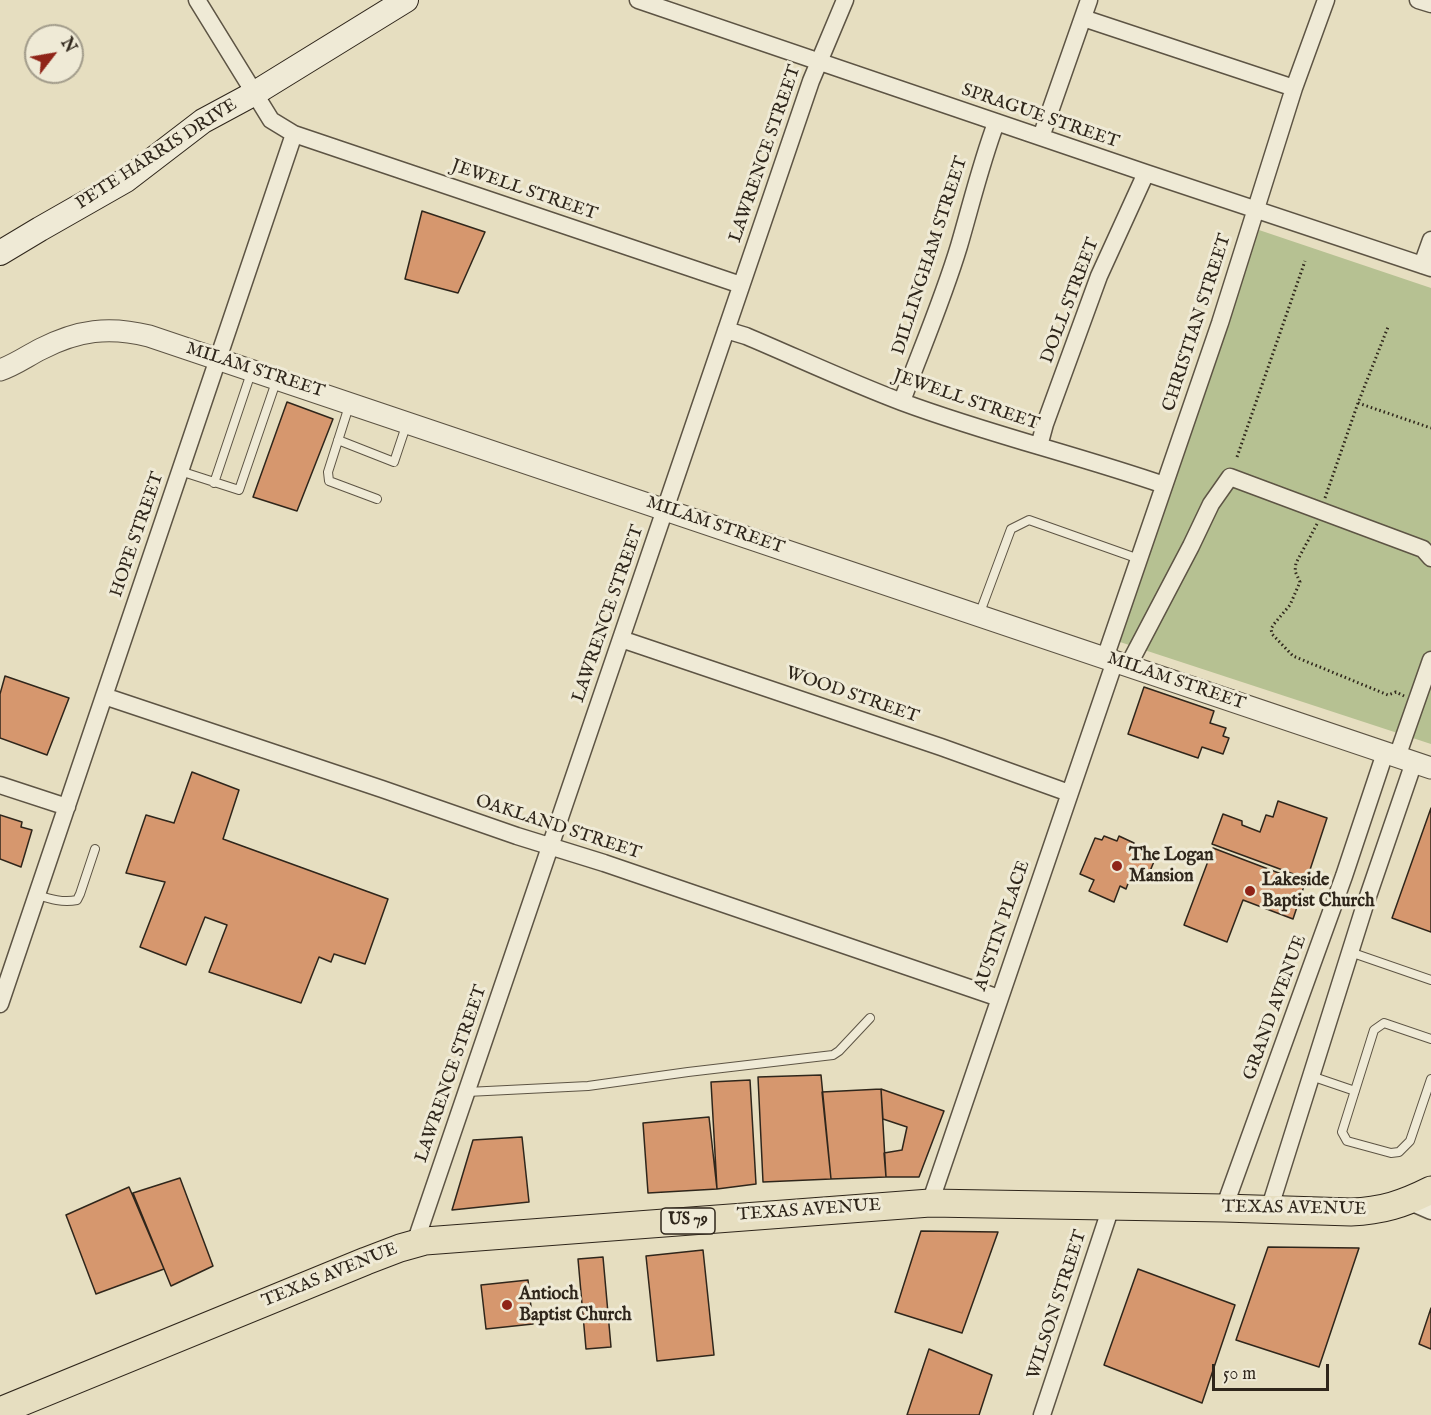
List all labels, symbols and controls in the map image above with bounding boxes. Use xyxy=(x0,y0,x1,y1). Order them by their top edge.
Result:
north arrow xyxy=(24,24,84,84)
text: N xyxy=(56,35,80,57)
street label: LAWRENCE STREET xyxy=(726,63,806,245)
street label: SPRAGUE STREET xyxy=(959,80,1121,154)
street label: PETE HARRIS DRIVE xyxy=(72,95,242,215)
street label: DILLINGHAM STREET xyxy=(889,154,973,358)
street label: JEWELL STREET xyxy=(448,156,600,226)
street label: CHRISTIAN STREET xyxy=(1159,231,1237,415)
street label: DOLL STREET xyxy=(1037,235,1105,367)
street label: MILAM STREET xyxy=(183,338,327,404)
street label: JEWELL STREET xyxy=(890,366,1042,436)
street label: HOPE STREET xyxy=(106,470,170,600)
street label: MILAM STREET xyxy=(643,492,787,560)
street label: LAWRENCE STREET xyxy=(569,523,649,705)
street label: MILAM STREET xyxy=(1104,648,1248,716)
street label: WOOD STREET xyxy=(783,663,921,729)
street label: OAKLAND STREET xyxy=(473,791,643,865)
place label: The Logan Mansion xyxy=(1129,845,1214,888)
street label: AUSTIN PLACE xyxy=(971,858,1035,994)
marker: The Logan Mansion xyxy=(1110,859,1124,873)
place label: Lakeside Baptist Church xyxy=(1262,870,1374,912)
marker: Lakeside Baptist Church xyxy=(1243,884,1257,898)
street label: GRAND AVENUE xyxy=(1240,933,1312,1083)
street label: LAWRENCE STREET xyxy=(412,983,492,1165)
street label: TEXAS AVENUE xyxy=(736,1195,882,1227)
street label: TEXAS AVENUE xyxy=(1222,1197,1366,1221)
road number: US 79 xyxy=(661,1208,715,1234)
street label: WILSON STREET xyxy=(1024,1228,1092,1382)
street label: TEXAS AVENUE xyxy=(259,1239,401,1313)
place label: Antioch Baptist Church xyxy=(519,1284,631,1326)
marker: Antioch Baptist Church xyxy=(500,1298,514,1312)
scale bar xyxy=(1215,1352,1332,1390)
text: 50 m xyxy=(1223,1363,1256,1386)

